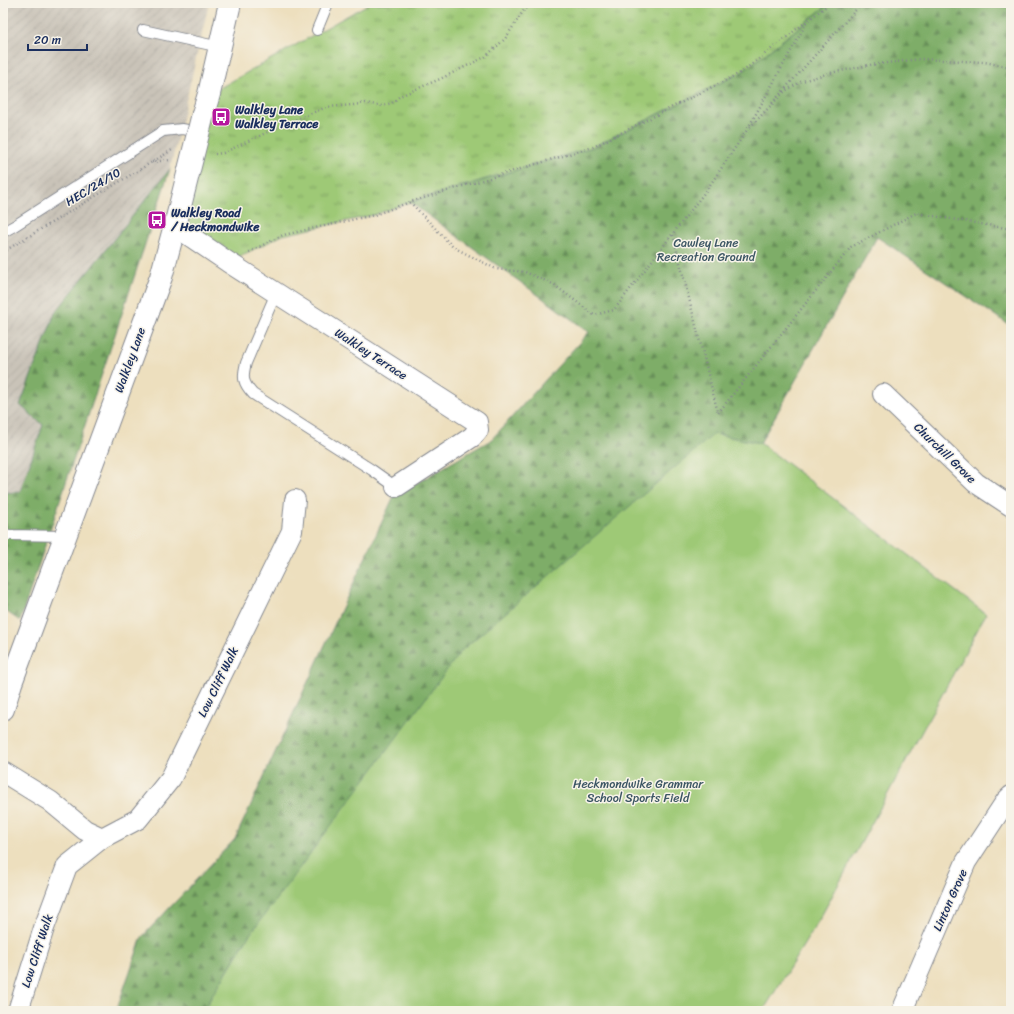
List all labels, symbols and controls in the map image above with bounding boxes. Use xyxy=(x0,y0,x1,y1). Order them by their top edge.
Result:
scale bar xyxy=(28,26,87,52)
text: 20 m xyxy=(34,29,61,51)
place label: Walkley Lane Walkley Terrace xyxy=(235,99,319,135)
bus stop icon: Walkley Lane Walkley Terrace xyxy=(210,106,232,128)
street label: HEC/24/10 xyxy=(61,161,125,212)
place label: Walkley Road / Heckmondwike xyxy=(170,202,260,238)
bus stop icon: Walkley Road / Heckmondwike xyxy=(146,209,168,231)
park label: Cawley Lane Recreation Ground xyxy=(657,232,757,268)
street label: Walkley Terrace xyxy=(330,322,412,386)
street label: Walkley Lane xyxy=(108,324,152,396)
street label: Churchill Grove xyxy=(908,417,982,489)
street label: Low Cliff Walk xyxy=(191,642,245,721)
park label: Heckmondwike Grammar School Sports Field xyxy=(573,773,704,809)
street label: Linton Grove xyxy=(926,865,974,935)
street label: Low Cliff Walk xyxy=(15,911,59,991)

